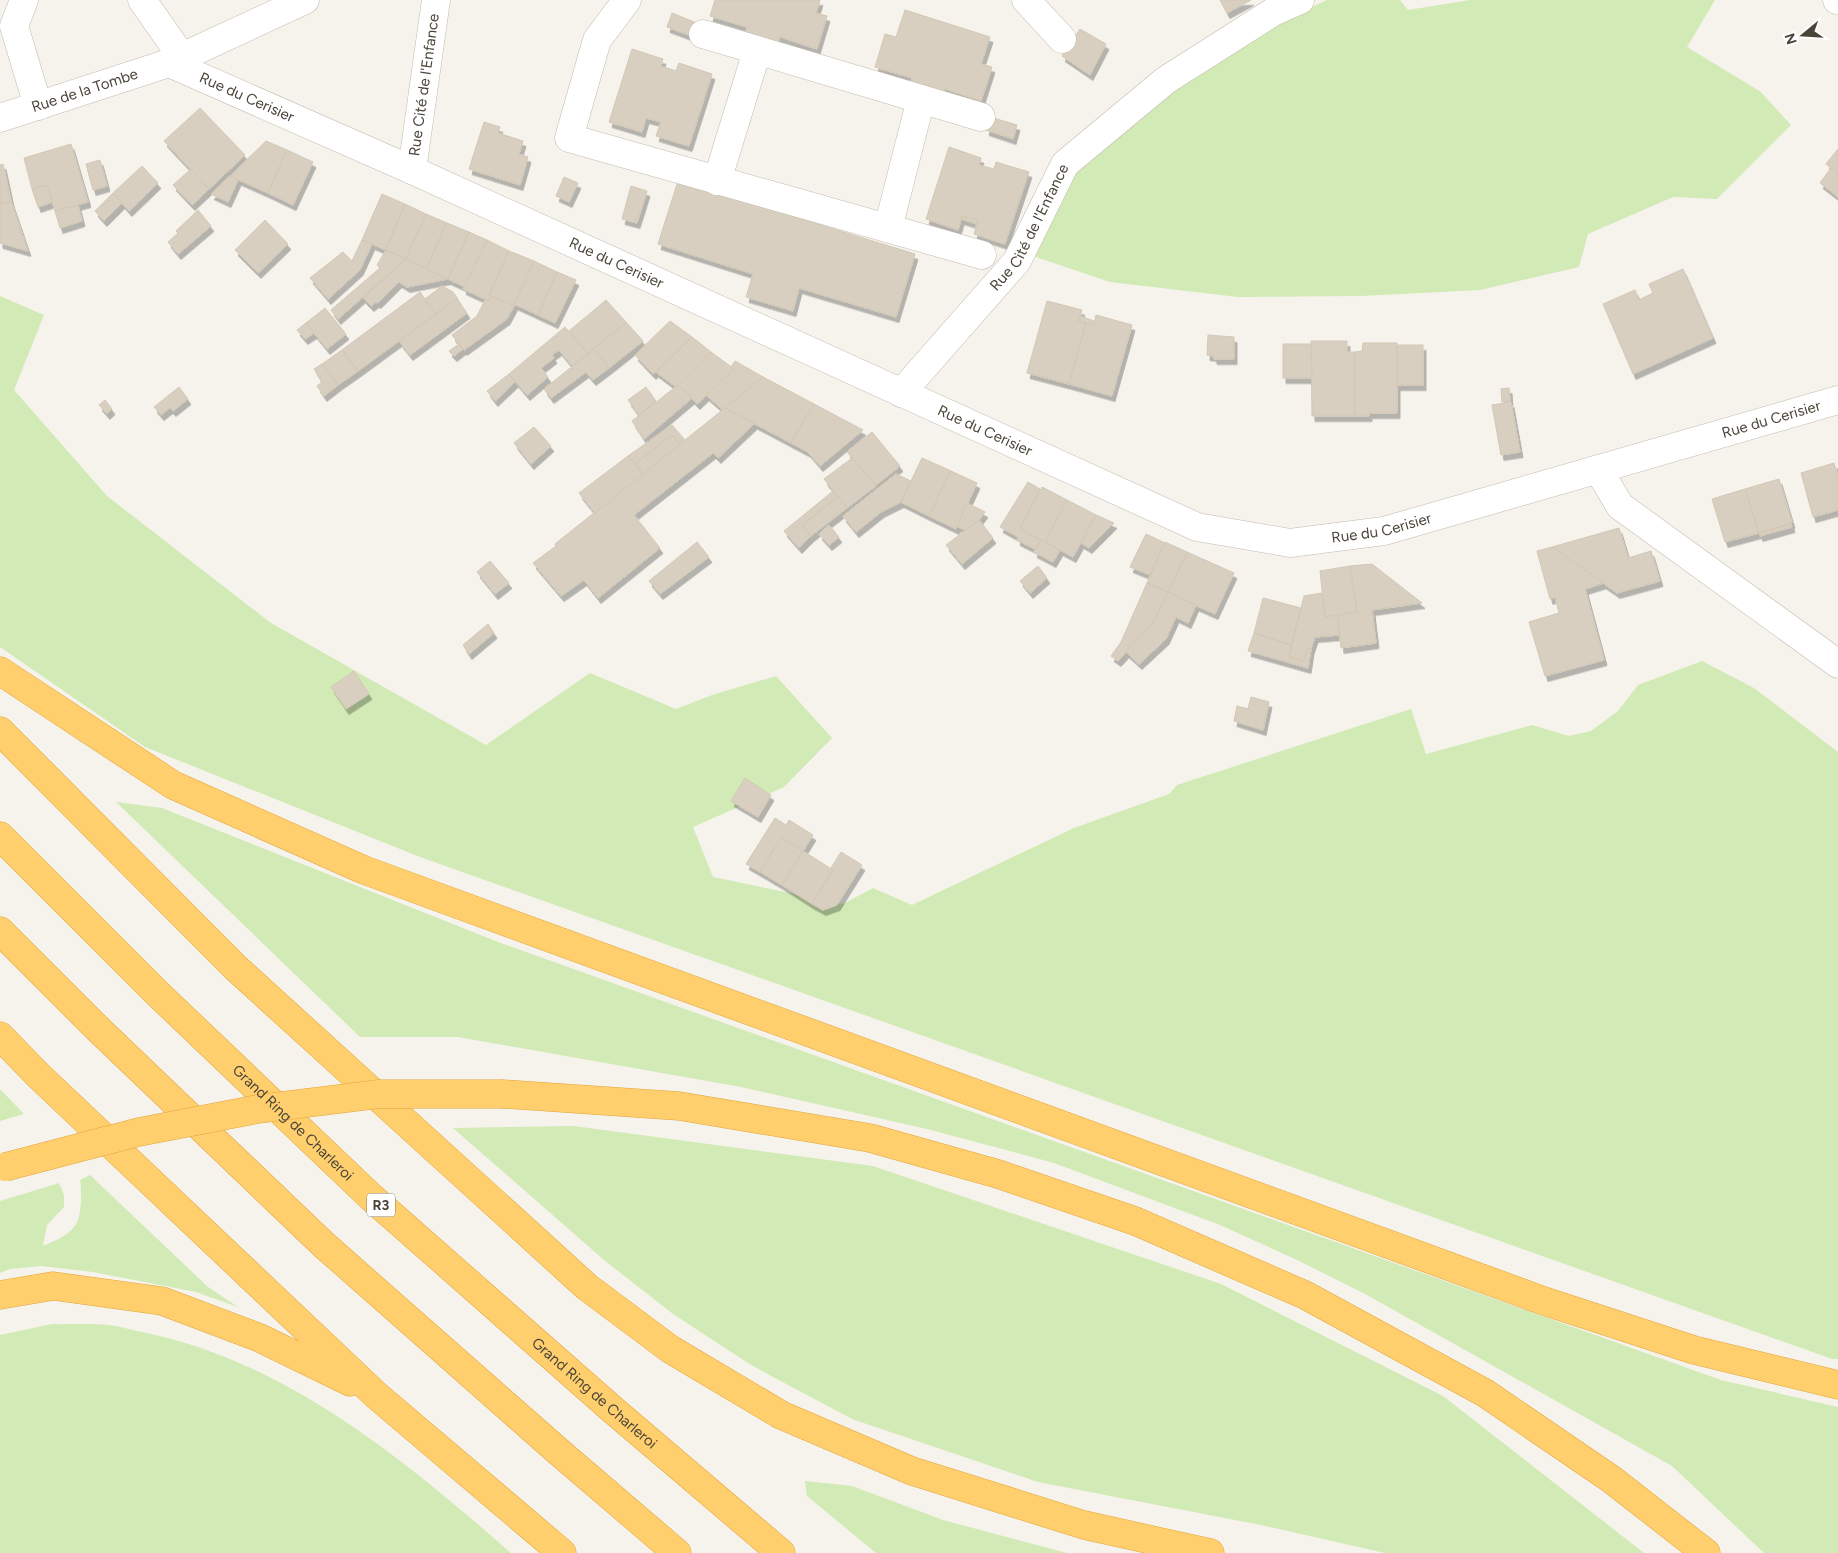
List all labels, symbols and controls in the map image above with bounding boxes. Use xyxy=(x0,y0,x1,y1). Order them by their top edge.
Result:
north arrow xyxy=(1778,10,1828,60)
street label: Rue Cité de l'Enfance xyxy=(405,12,443,157)
text: N xyxy=(1781,31,1801,47)
street label: Rue de la Tombe xyxy=(29,65,140,116)
street label: Rue du Cerisier xyxy=(197,68,297,126)
street label: Rue Cité de l'Enfance xyxy=(986,161,1073,294)
street label: Rue du Cerisier xyxy=(566,234,666,292)
street label: Rue du Cerisier xyxy=(1720,396,1823,442)
street label: Rue du Cerisier xyxy=(935,401,1035,460)
street label: Rue du Cerisier xyxy=(1330,509,1434,547)
street label: Grand Ring de Charleroi xyxy=(229,1061,357,1184)
road number: R3 xyxy=(367,1194,395,1216)
street label: Grand Ring de Charleroi xyxy=(528,1334,661,1453)

